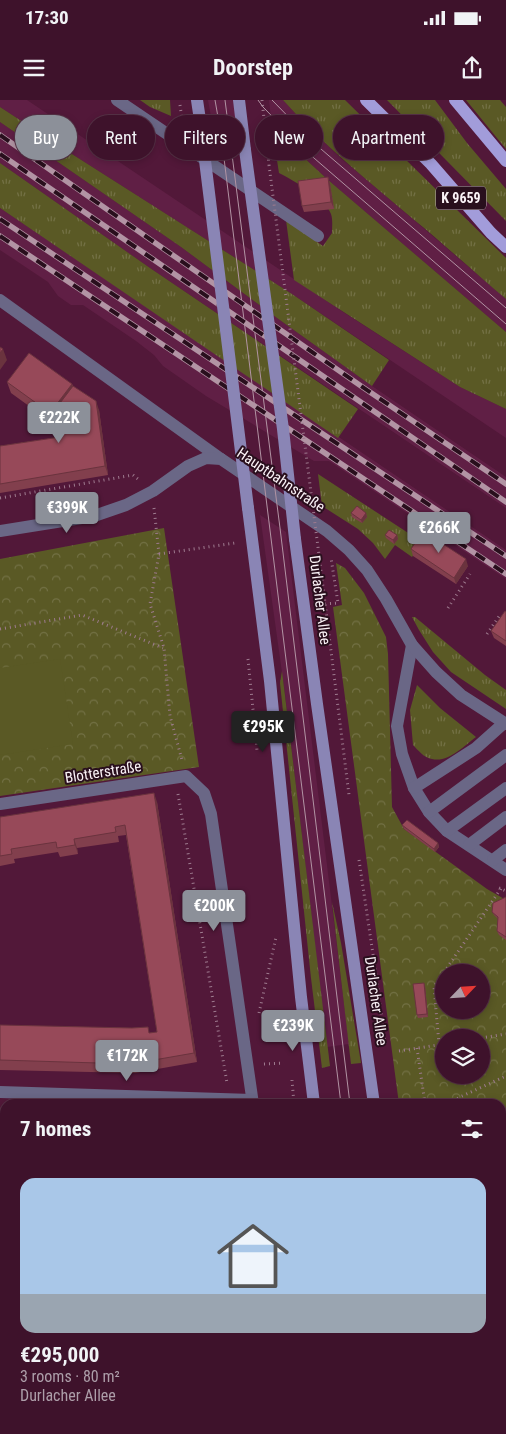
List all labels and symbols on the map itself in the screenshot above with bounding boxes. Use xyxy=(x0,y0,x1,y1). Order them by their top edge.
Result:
road number: K 9659 xyxy=(436,186,486,210)
pin: €222K xyxy=(24,402,94,444)
street label: Hauptbahnstraße xyxy=(234,444,328,516)
pin: €399K xyxy=(32,492,102,534)
pin: €266K xyxy=(404,512,474,554)
street label: Durlacher Allee xyxy=(306,554,334,646)
pin: €295K xyxy=(228,710,298,753)
street label: Blotterstraße xyxy=(63,757,143,787)
pin: €200K xyxy=(179,890,249,932)
street label: Durlacher Allee xyxy=(361,955,391,1047)
north arrow xyxy=(435,964,490,1019)
pin: €239K xyxy=(258,1010,328,1052)
pin: €172K xyxy=(92,1040,162,1082)

